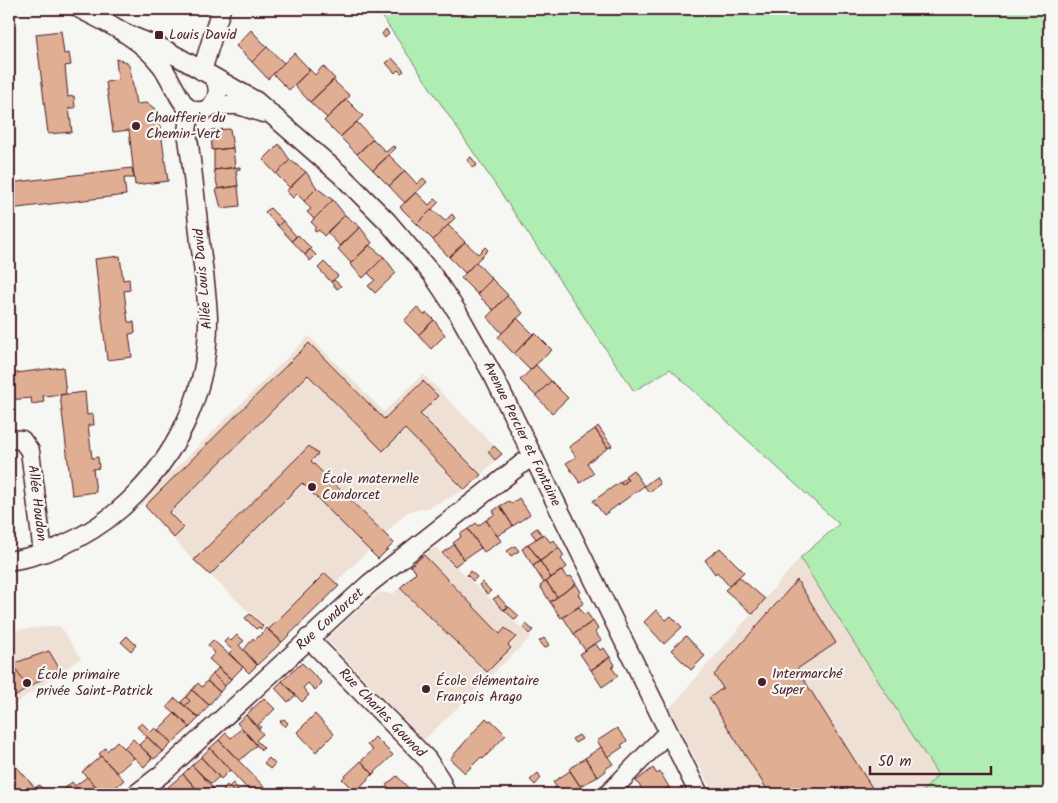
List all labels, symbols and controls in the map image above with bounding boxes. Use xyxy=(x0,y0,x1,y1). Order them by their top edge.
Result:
place label: Louis David xyxy=(169,24,237,46)
marker: Louis David xyxy=(153,29,165,41)
place label: Chaufferie du Chemin-Vert xyxy=(146,107,226,145)
marker: Chaufferie du Chemin-Vert xyxy=(130,120,142,132)
street label: Allée Louis David xyxy=(188,227,218,330)
street label: Avenue Percier et Fontaine xyxy=(477,358,567,511)
street label: Allée Houdon xyxy=(21,464,53,542)
place label: École maternelle Condorcet xyxy=(322,468,420,506)
marker: École maternelle Condorcet xyxy=(306,481,318,493)
street label: Rue Condorcet xyxy=(291,582,369,656)
street label: Rue Charles Gounod xyxy=(333,663,431,764)
place label: Intermarché Super xyxy=(772,663,843,701)
place label: École primaire privée Saint-Patrick xyxy=(36,664,153,702)
place label: École élémentaire François Arago xyxy=(436,670,540,708)
marker: Intermarché Super xyxy=(756,676,768,688)
marker: École primaire privée Saint-Patrick xyxy=(21,677,33,689)
marker: École élémentaire François Arago xyxy=(420,683,432,695)
scale bar xyxy=(870,743,992,775)
text: 50 m xyxy=(878,750,912,774)

